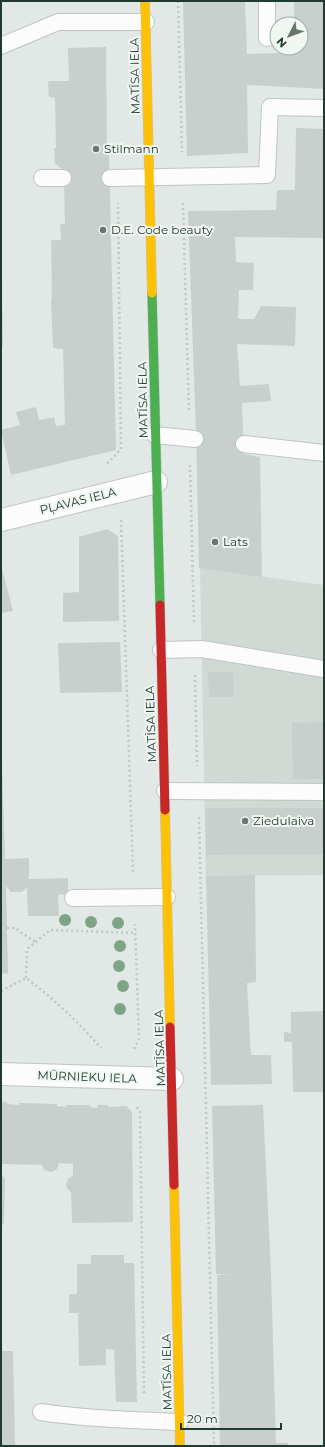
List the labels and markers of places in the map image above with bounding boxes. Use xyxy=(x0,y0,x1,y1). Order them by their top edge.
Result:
place label: Stilmann xyxy=(104,141,159,156)
marker: Stilmann xyxy=(91,144,101,154)
place label: D.E. Code beauty xyxy=(111,222,213,237)
marker: D.E. Code beauty xyxy=(98,225,108,235)
place label: Lats xyxy=(223,534,248,549)
marker: Lats xyxy=(210,537,220,547)
place label: Ziedulaiva xyxy=(253,813,314,828)
marker: Ziedulaiva xyxy=(240,816,250,826)

